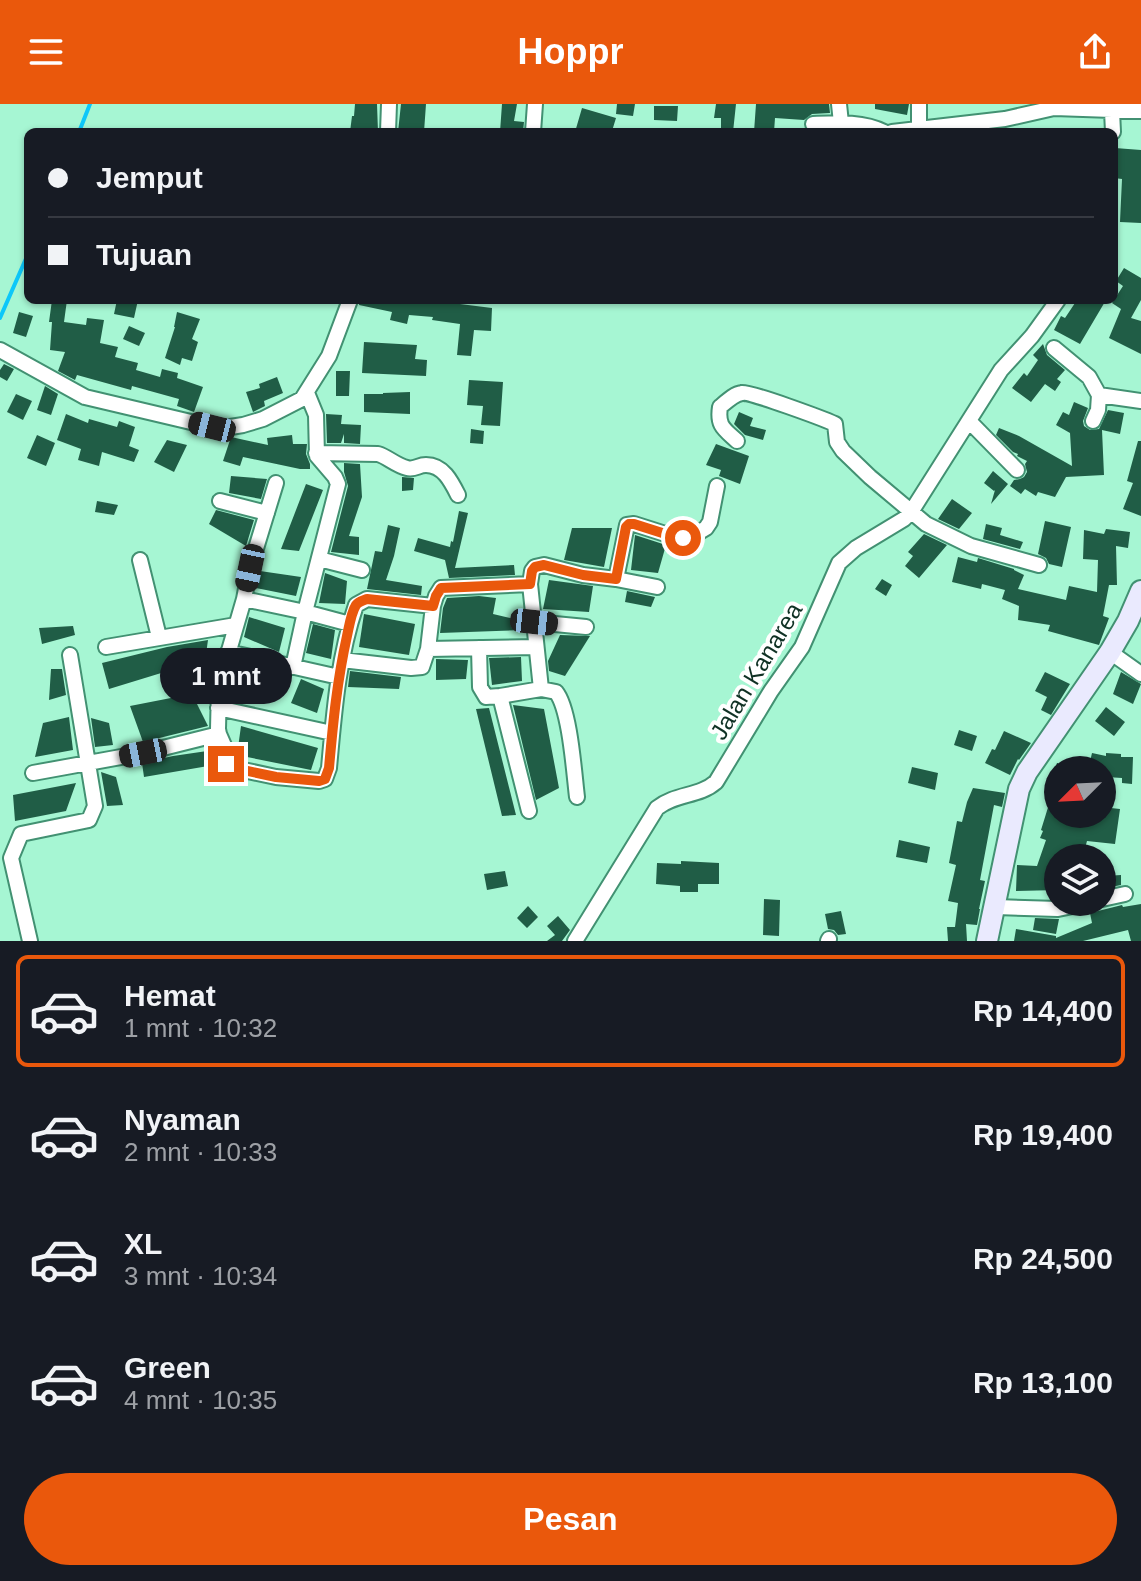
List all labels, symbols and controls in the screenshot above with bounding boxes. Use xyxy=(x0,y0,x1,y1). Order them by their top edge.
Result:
icon: menu xyxy=(24,30,68,74)
icon: share xyxy=(1073,30,1117,74)
text: Hoppr xyxy=(518,31,623,72)
text: Jemput xyxy=(96,161,203,194)
text: Tujuan xyxy=(96,238,192,271)
car xyxy=(186,410,238,444)
route start xyxy=(665,520,701,556)
car xyxy=(233,542,267,594)
street label: Jalan Kanarea xyxy=(705,597,808,744)
car xyxy=(509,608,559,636)
callout: 1 mnt xyxy=(160,648,292,704)
text: 1 mnt xyxy=(191,661,261,691)
car xyxy=(117,737,169,769)
route end xyxy=(208,746,244,782)
north arrow xyxy=(1044,756,1116,828)
map controls xyxy=(1044,756,1116,916)
button: layers xyxy=(1044,844,1116,916)
icon: car xyxy=(28,975,100,1047)
text: Hemat xyxy=(124,979,216,1012)
text: Rp 14,400 xyxy=(973,994,1113,1027)
text: 1 mnt · 10:32 xyxy=(124,1013,277,1043)
icon: car xyxy=(28,1099,100,1171)
text: Nyaman xyxy=(124,1103,241,1136)
text: Rp 19,400 xyxy=(973,1118,1113,1151)
text: 2 mnt · 10:33 xyxy=(124,1137,277,1167)
icon: car xyxy=(28,1223,100,1295)
text: XL xyxy=(124,1227,162,1260)
text: Rp 24,500 xyxy=(973,1242,1113,1275)
text: 3 mnt · 10:34 xyxy=(124,1261,277,1291)
icon: car xyxy=(28,1347,100,1419)
text: Green xyxy=(124,1351,211,1384)
text: Rp 13,100 xyxy=(973,1366,1113,1399)
text: 4 mnt · 10:35 xyxy=(124,1385,277,1415)
button: Pesan xyxy=(24,1473,1117,1565)

